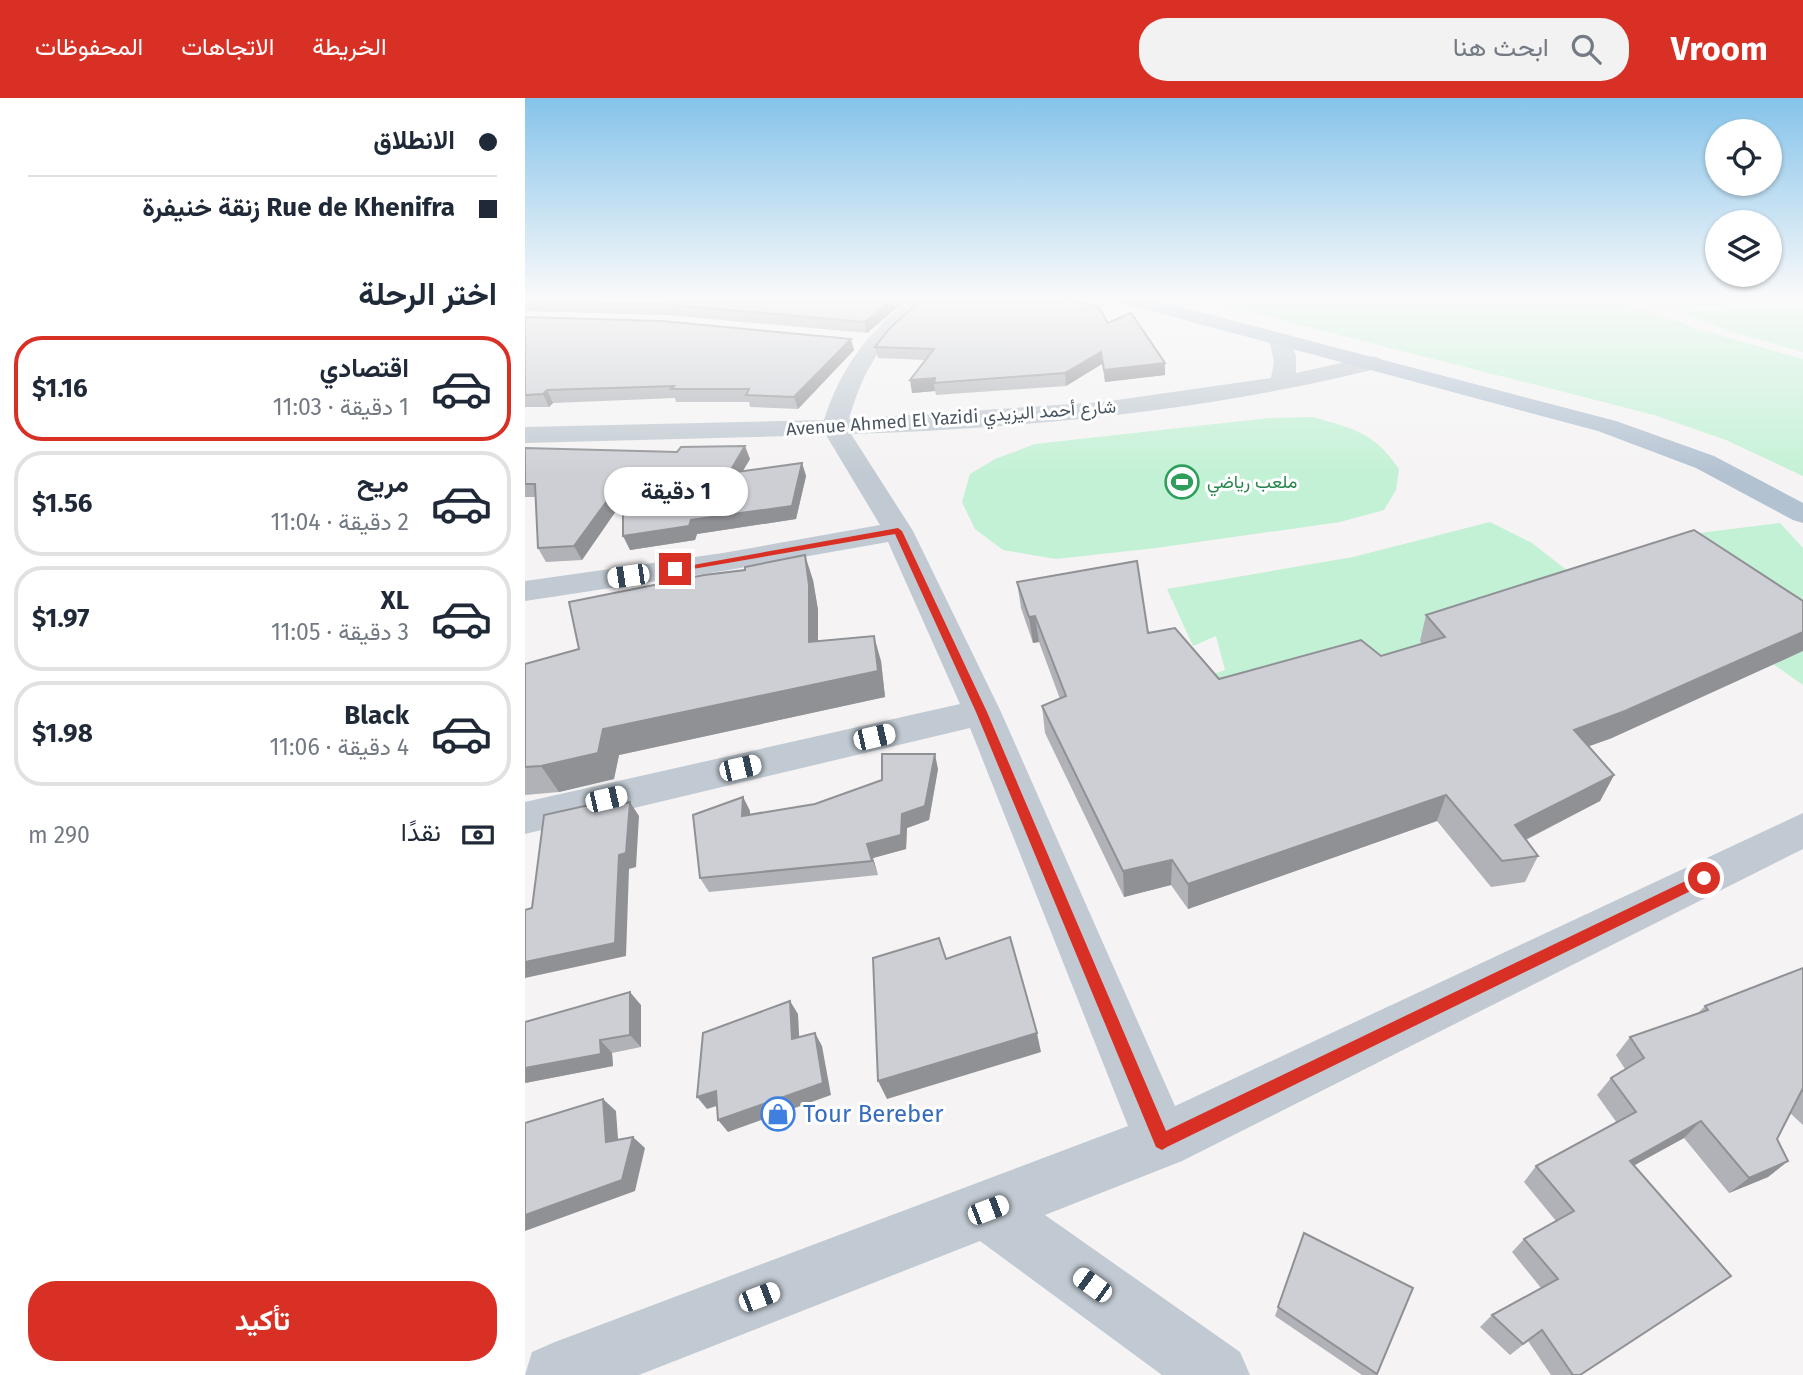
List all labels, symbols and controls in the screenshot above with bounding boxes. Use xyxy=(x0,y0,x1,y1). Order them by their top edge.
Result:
search box xyxy=(1139,18,1629,81)
text: Vroom xyxy=(1671,29,1768,69)
icon: search xyxy=(1567,30,1605,68)
text: ابحث هنا xyxy=(1453,32,1549,63)
text: المحفوظات xyxy=(35,33,143,61)
text: الاتجاهات xyxy=(181,33,274,61)
text: الخريطة xyxy=(312,33,387,61)
map controls xyxy=(1705,119,1782,287)
button: locate xyxy=(1705,119,1782,196)
text: الانطلاق xyxy=(373,125,455,156)
text: Rue de Khenifra زنقة خنيفرة xyxy=(142,192,455,223)
button: layers xyxy=(1705,210,1782,287)
text: اختر الرحلة xyxy=(358,275,497,313)
text: اقتصادي xyxy=(320,353,409,384)
icon: car xyxy=(430,357,493,420)
text: $1.16 xyxy=(32,373,88,404)
text: 1 دقيقة · 11:03 xyxy=(273,393,409,421)
street label: Avenue Ahmed El Yazidi شارع أحمد اليزيدي xyxy=(785,395,1117,444)
sports icon: ملعب رياضي xyxy=(1163,463,1201,501)
text: مريح xyxy=(357,468,409,499)
callout: 1 دقيقة xyxy=(603,468,747,517)
place label: ملعب رياضي xyxy=(1207,471,1297,497)
icon: car xyxy=(430,472,493,535)
text: 1 دقيقة xyxy=(641,477,711,505)
text: $1.56 xyxy=(32,488,93,519)
text: 2 دقيقة · 11:04 xyxy=(270,508,409,536)
route end xyxy=(659,553,691,585)
car xyxy=(606,563,651,589)
text: XL xyxy=(381,585,409,616)
icon: car xyxy=(430,587,493,650)
text: $1.97 xyxy=(32,603,90,634)
text: 3 دقيقة · 11:05 xyxy=(271,618,409,646)
text: Black xyxy=(344,700,409,731)
icon: car xyxy=(430,702,493,765)
text: $1.98 xyxy=(32,718,93,749)
car xyxy=(852,722,897,752)
text: 4 دقيقة · 11:06 xyxy=(269,733,409,761)
car xyxy=(718,753,763,783)
car xyxy=(584,784,629,814)
icon: cash xyxy=(459,816,497,854)
text: نقدًا xyxy=(401,817,441,848)
text: 290 m xyxy=(28,821,90,849)
route start xyxy=(1688,862,1720,894)
shop icon: Tour Bereber xyxy=(759,1095,797,1133)
place label: Tour Bereber xyxy=(803,1100,944,1128)
car xyxy=(965,1193,1012,1227)
car xyxy=(1069,1264,1116,1306)
car xyxy=(736,1280,783,1314)
button: تأكيد xyxy=(28,1281,497,1361)

